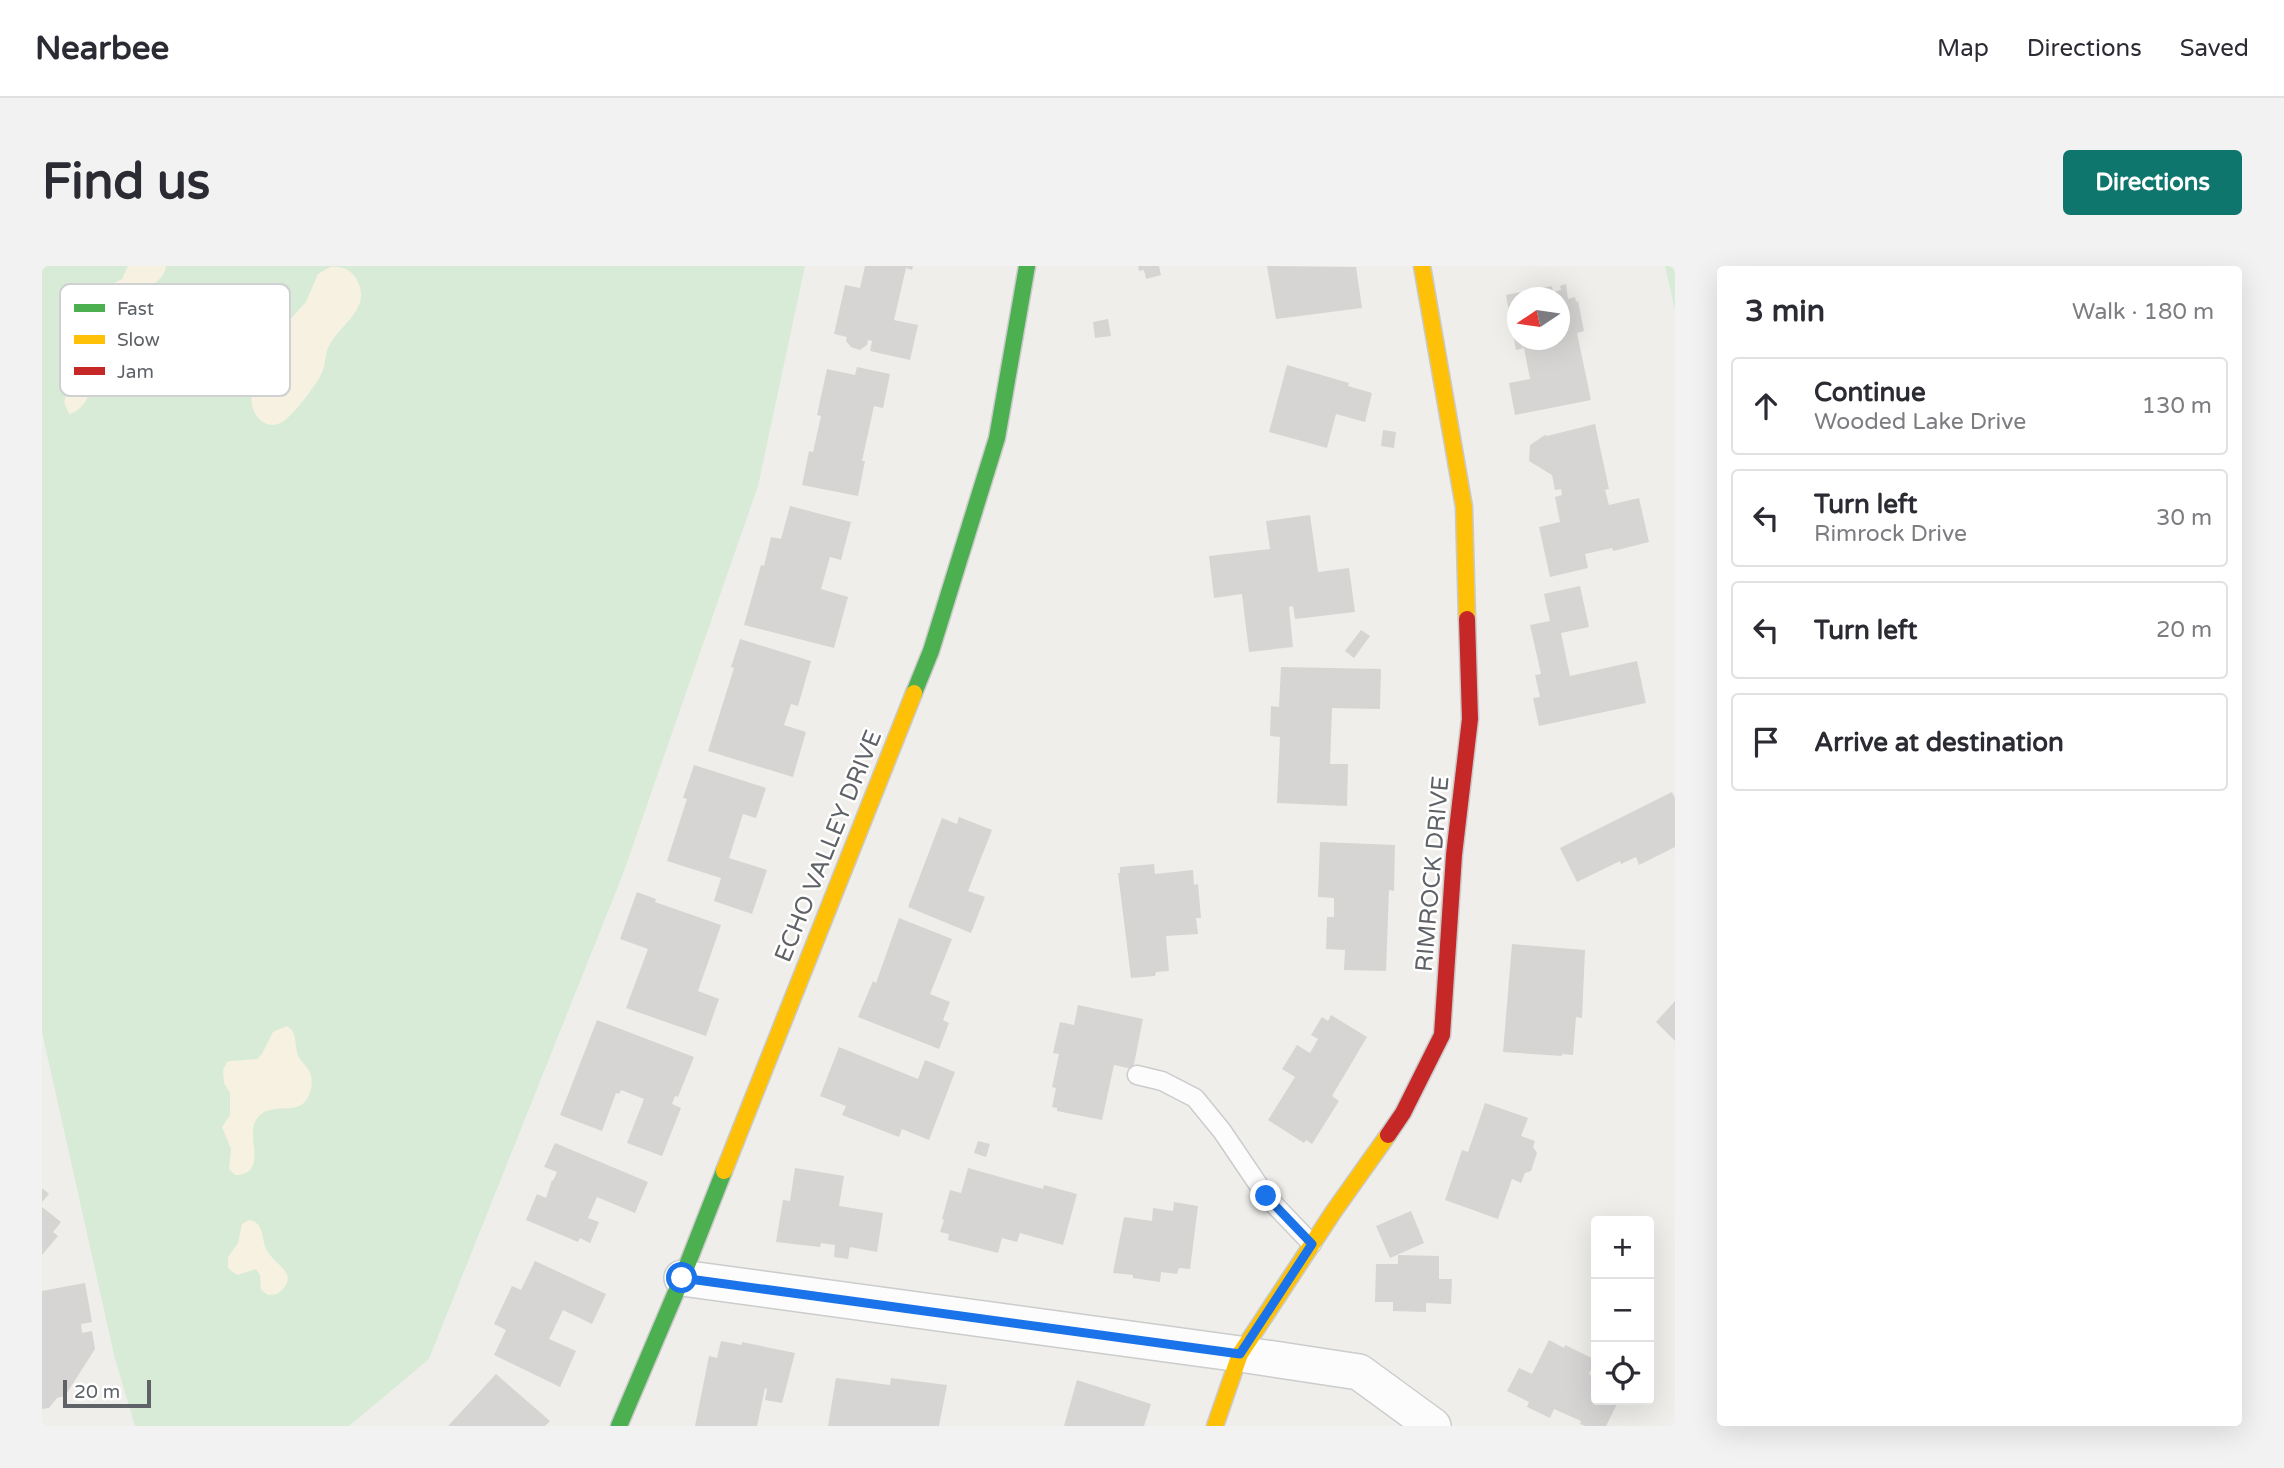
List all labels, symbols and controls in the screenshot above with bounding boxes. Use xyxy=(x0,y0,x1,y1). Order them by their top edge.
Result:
text: Nearbee xyxy=(35,29,169,68)
text: Map xyxy=(1937,34,1989,63)
text: Directions xyxy=(2027,34,2142,63)
text: Saved xyxy=(2180,34,2249,63)
button: Directions xyxy=(2063,150,2242,215)
text: Find us xyxy=(42,153,210,212)
legend xyxy=(60,284,290,396)
north arrow xyxy=(1507,287,1570,350)
text: 3 min xyxy=(1745,293,1825,330)
text: Fast xyxy=(117,298,154,320)
text: Walk · 180 m xyxy=(2072,298,2214,326)
text: Slow xyxy=(117,329,160,351)
text: Jam xyxy=(117,361,154,383)
text: Continue xyxy=(1814,377,1926,408)
icon: ahead xyxy=(1747,387,1785,425)
text: 130 m xyxy=(2142,392,2212,420)
text: Wooded Lake Drive xyxy=(1814,408,2026,436)
text: Turn left xyxy=(1814,489,1917,520)
icon: left xyxy=(1747,499,1785,537)
text: 30 m xyxy=(2156,504,2212,532)
text: Rimrock Drive xyxy=(1814,520,1967,548)
icon: left xyxy=(1747,611,1785,649)
text: Turn left xyxy=(1814,615,1917,646)
text: 20 m xyxy=(2156,616,2212,644)
icon: arrive xyxy=(1747,723,1785,761)
street label: ECHO VALLEY DRIVE xyxy=(769,726,888,966)
text: Arrive at destination xyxy=(1814,727,2064,758)
street label: RIMROCK DRIVE xyxy=(1409,775,1456,973)
route end xyxy=(1250,1180,1281,1211)
map controls xyxy=(1591,1216,1654,1405)
button: + xyxy=(1591,1216,1654,1279)
route start xyxy=(666,1262,697,1293)
button: − xyxy=(1591,1279,1654,1342)
button: locate xyxy=(1591,1342,1654,1405)
scale bar xyxy=(63,1377,150,1409)
text: 20 m xyxy=(74,1381,120,1403)

